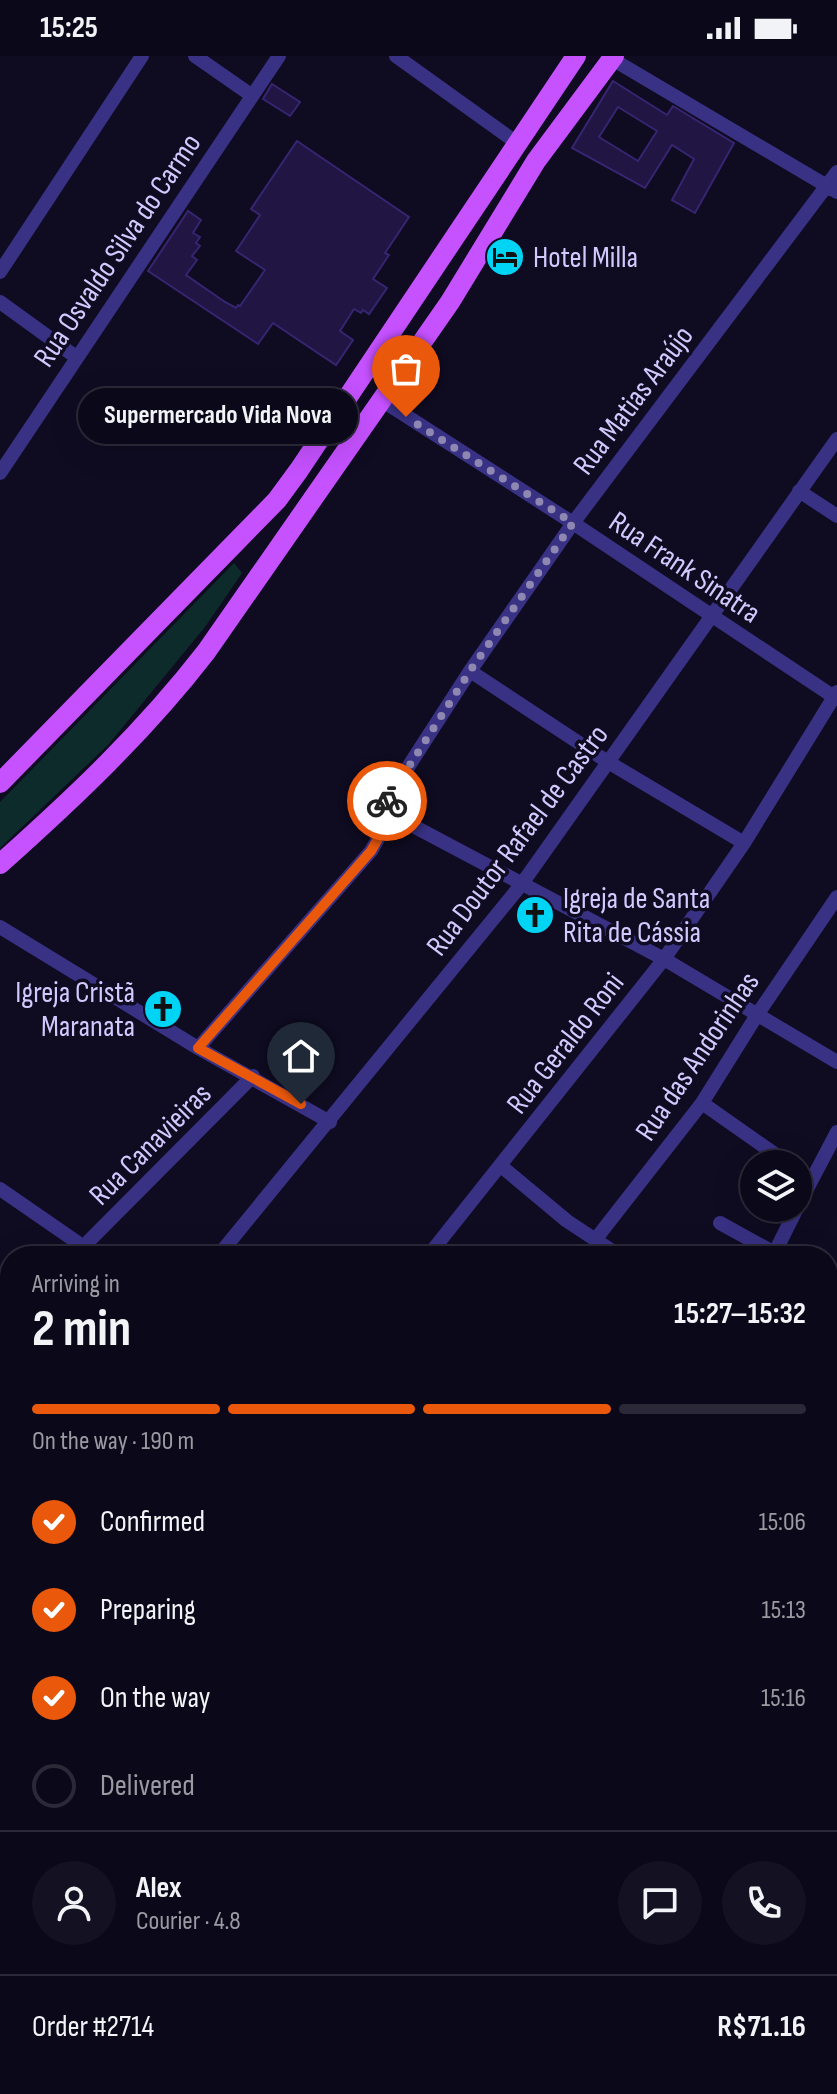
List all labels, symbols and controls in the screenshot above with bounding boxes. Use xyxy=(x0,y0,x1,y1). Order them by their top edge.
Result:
text: 15:25 xyxy=(40,10,98,46)
street label: Rua Osvaldo Silva do Carmo xyxy=(26,127,209,374)
hotel icon: Hotel Milla xyxy=(484,236,526,278)
place label: Hotel Milla xyxy=(533,240,638,276)
street label: Rua Matias Araújo xyxy=(566,319,702,482)
pin xyxy=(372,335,440,417)
icon: bag xyxy=(384,347,428,391)
callout: Supermercado Vida Nova xyxy=(78,389,358,445)
text: Supermercado Vida Nova xyxy=(104,400,332,431)
street label: Rua Frank Sinatra xyxy=(602,504,767,632)
street label: Rua Doutor Rafael de Castro xyxy=(419,718,616,963)
courier xyxy=(347,761,427,841)
icon: bike xyxy=(365,779,409,823)
place label: Igreja de Santa Rita de Cássia xyxy=(563,881,710,951)
church icon: Igreja de Santa Rita de Cássia xyxy=(514,894,556,936)
street label: Rua das Andorinhas xyxy=(628,965,767,1148)
street label: Rua Geraldo Roni xyxy=(500,966,632,1121)
place label: Igreja Cristã Maranata xyxy=(15,975,135,1045)
church icon: Igreja Cristã Maranata xyxy=(142,988,184,1030)
pin xyxy=(267,1022,335,1104)
icon: home xyxy=(279,1034,323,1078)
street label: Rua Canavieiras xyxy=(82,1076,219,1213)
map controls xyxy=(740,1150,812,1222)
button: layers xyxy=(740,1150,812,1222)
text: Arriving in xyxy=(32,1269,120,1300)
text: 15:27–15:32 xyxy=(674,1296,806,1332)
text: 2 min xyxy=(32,1298,131,1361)
text: On the way · 190 m xyxy=(32,1426,194,1457)
icon: check xyxy=(32,1500,76,1544)
text: Confirmed xyxy=(100,1504,205,1540)
text: 15:06 xyxy=(759,1507,806,1538)
icon: check xyxy=(32,1588,76,1632)
text: Preparing xyxy=(100,1592,196,1628)
text: 15:13 xyxy=(762,1595,806,1626)
icon: check xyxy=(32,1676,76,1720)
text: On the way xyxy=(100,1680,210,1716)
text: 15:16 xyxy=(761,1683,806,1714)
text: Delivered xyxy=(100,1768,195,1804)
button: person xyxy=(32,1861,116,1945)
button: chat xyxy=(618,1861,702,1945)
button: phone xyxy=(722,1861,806,1945)
text: Alex xyxy=(136,1870,182,1906)
text: Courier · 4.8 xyxy=(136,1906,241,1937)
text: Order #2714 xyxy=(32,2009,154,2045)
text: R$71.16 xyxy=(717,2009,806,2045)

